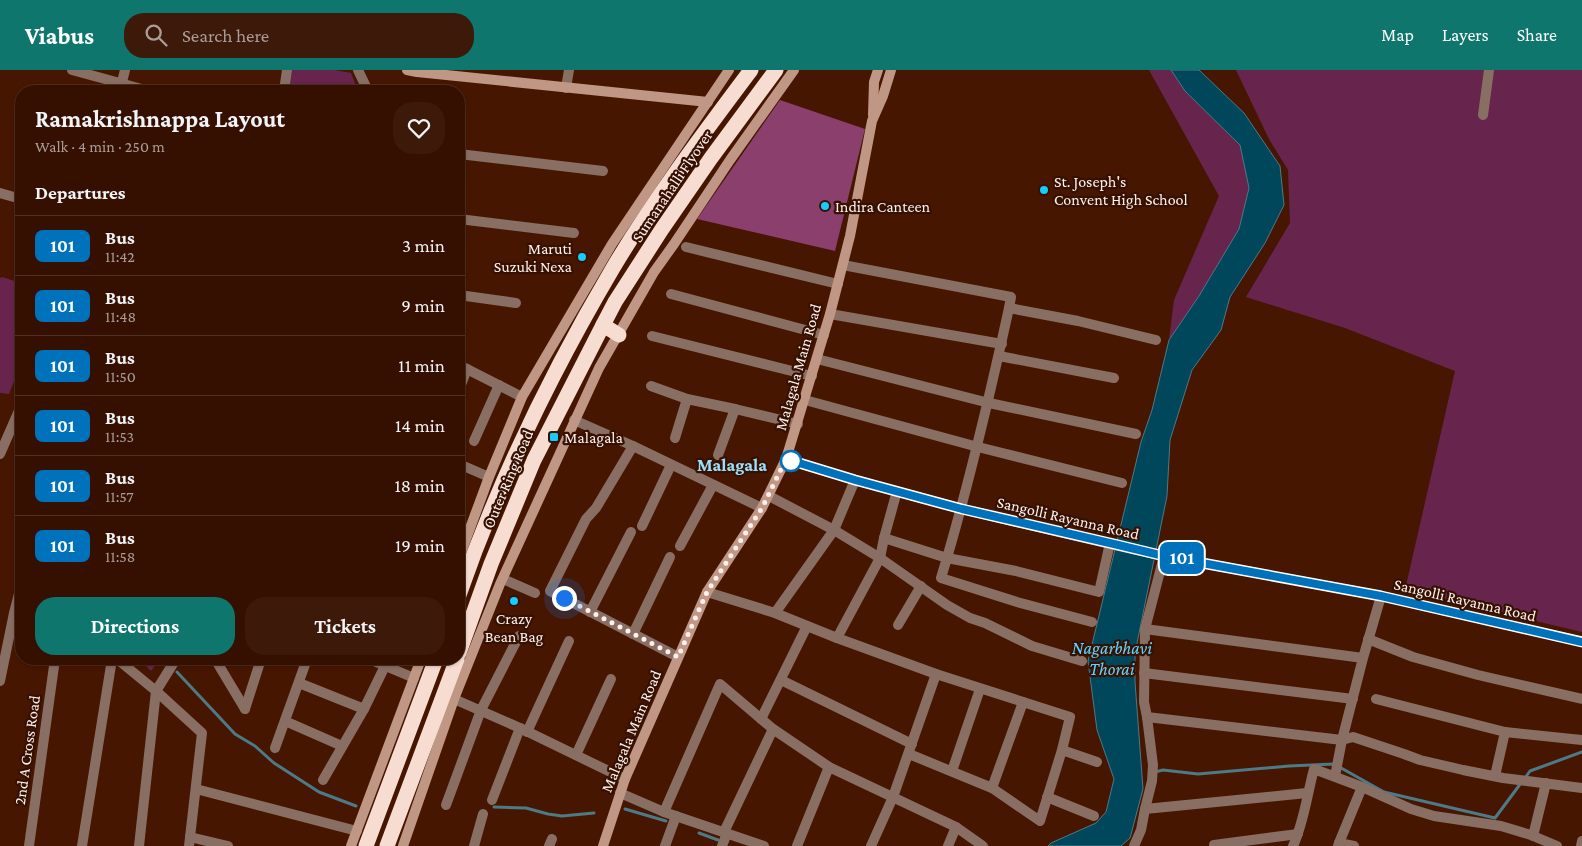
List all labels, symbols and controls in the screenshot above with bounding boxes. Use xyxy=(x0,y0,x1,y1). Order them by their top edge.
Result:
search box xyxy=(124,13,474,58)
icon: search xyxy=(142,21,170,49)
text: Viabus xyxy=(25,22,94,49)
text: Search here xyxy=(182,25,269,46)
text: Map xyxy=(1381,25,1414,45)
text: Layers xyxy=(1442,25,1489,45)
text: Share xyxy=(1517,25,1557,45)
button: heart xyxy=(393,102,445,154)
text: Ramakrishnappa Layout xyxy=(35,105,285,132)
street label: Sumanahalli Flyover xyxy=(628,127,717,246)
text: Walk · 4 min · 250 m xyxy=(35,138,165,155)
place label: St. Joseph's Convent High School xyxy=(1054,173,1188,209)
text: Departures xyxy=(35,182,126,203)
marker: St. Joseph's Convent High School xyxy=(1038,184,1050,196)
place label: Indira Canteen xyxy=(835,198,930,215)
marker: Indira Canteen xyxy=(819,200,831,212)
text: Bus xyxy=(105,227,135,248)
text: 3 min xyxy=(402,235,445,256)
text: 101 xyxy=(50,236,75,256)
place label: Maruti Suzuki Nexa xyxy=(494,240,573,275)
text: 11:42 xyxy=(105,248,135,265)
marker: Maruti Suzuki Nexa xyxy=(576,251,588,263)
text: Bus xyxy=(105,287,135,308)
text: 9 min xyxy=(401,295,445,316)
text: 101 xyxy=(50,296,75,316)
street label: Malagala Main Road xyxy=(772,301,825,433)
text: 11:48 xyxy=(105,308,136,325)
text: Bus xyxy=(105,347,135,368)
text: 11 min xyxy=(398,355,445,376)
text: 101 xyxy=(50,356,75,376)
text: 11:50 xyxy=(105,368,136,385)
text: Bus xyxy=(105,407,135,428)
text: 14 min xyxy=(395,415,445,436)
text: 101 xyxy=(50,416,75,436)
street label: Outer Ring Road xyxy=(480,427,537,531)
text: 11:53 xyxy=(105,428,134,445)
place label: Malagala xyxy=(564,429,624,447)
marker: Malagala xyxy=(548,431,560,443)
unlabelled marker xyxy=(780,450,802,472)
district label: Malagala xyxy=(697,455,767,475)
text: Bus xyxy=(105,467,135,488)
text: 18 min xyxy=(394,475,445,496)
text: 101 xyxy=(50,476,75,496)
text: 11:57 xyxy=(105,488,134,505)
street label: Sangolli Rayanna Road xyxy=(995,493,1141,544)
text: Bus xyxy=(105,527,135,548)
text: 19 min xyxy=(395,535,445,556)
text: 101 xyxy=(50,536,75,556)
line badge: 101 xyxy=(1153,542,1211,574)
text: 11:58 xyxy=(105,548,135,565)
text: 101 xyxy=(1170,548,1194,568)
street label: Sangolli Rayanna Road xyxy=(1392,575,1538,626)
your location xyxy=(552,586,577,611)
marker: Crazy Bean Bag xyxy=(508,595,520,607)
button: Directions xyxy=(35,597,235,655)
button: Tickets xyxy=(245,597,445,655)
place label: Crazy Bean Bag xyxy=(485,610,544,646)
water label: Nagarbhavi Thorai xyxy=(1072,638,1152,679)
street label: Malagala Main Road xyxy=(598,667,666,795)
street label: 2nd A Cross Road xyxy=(11,694,43,806)

